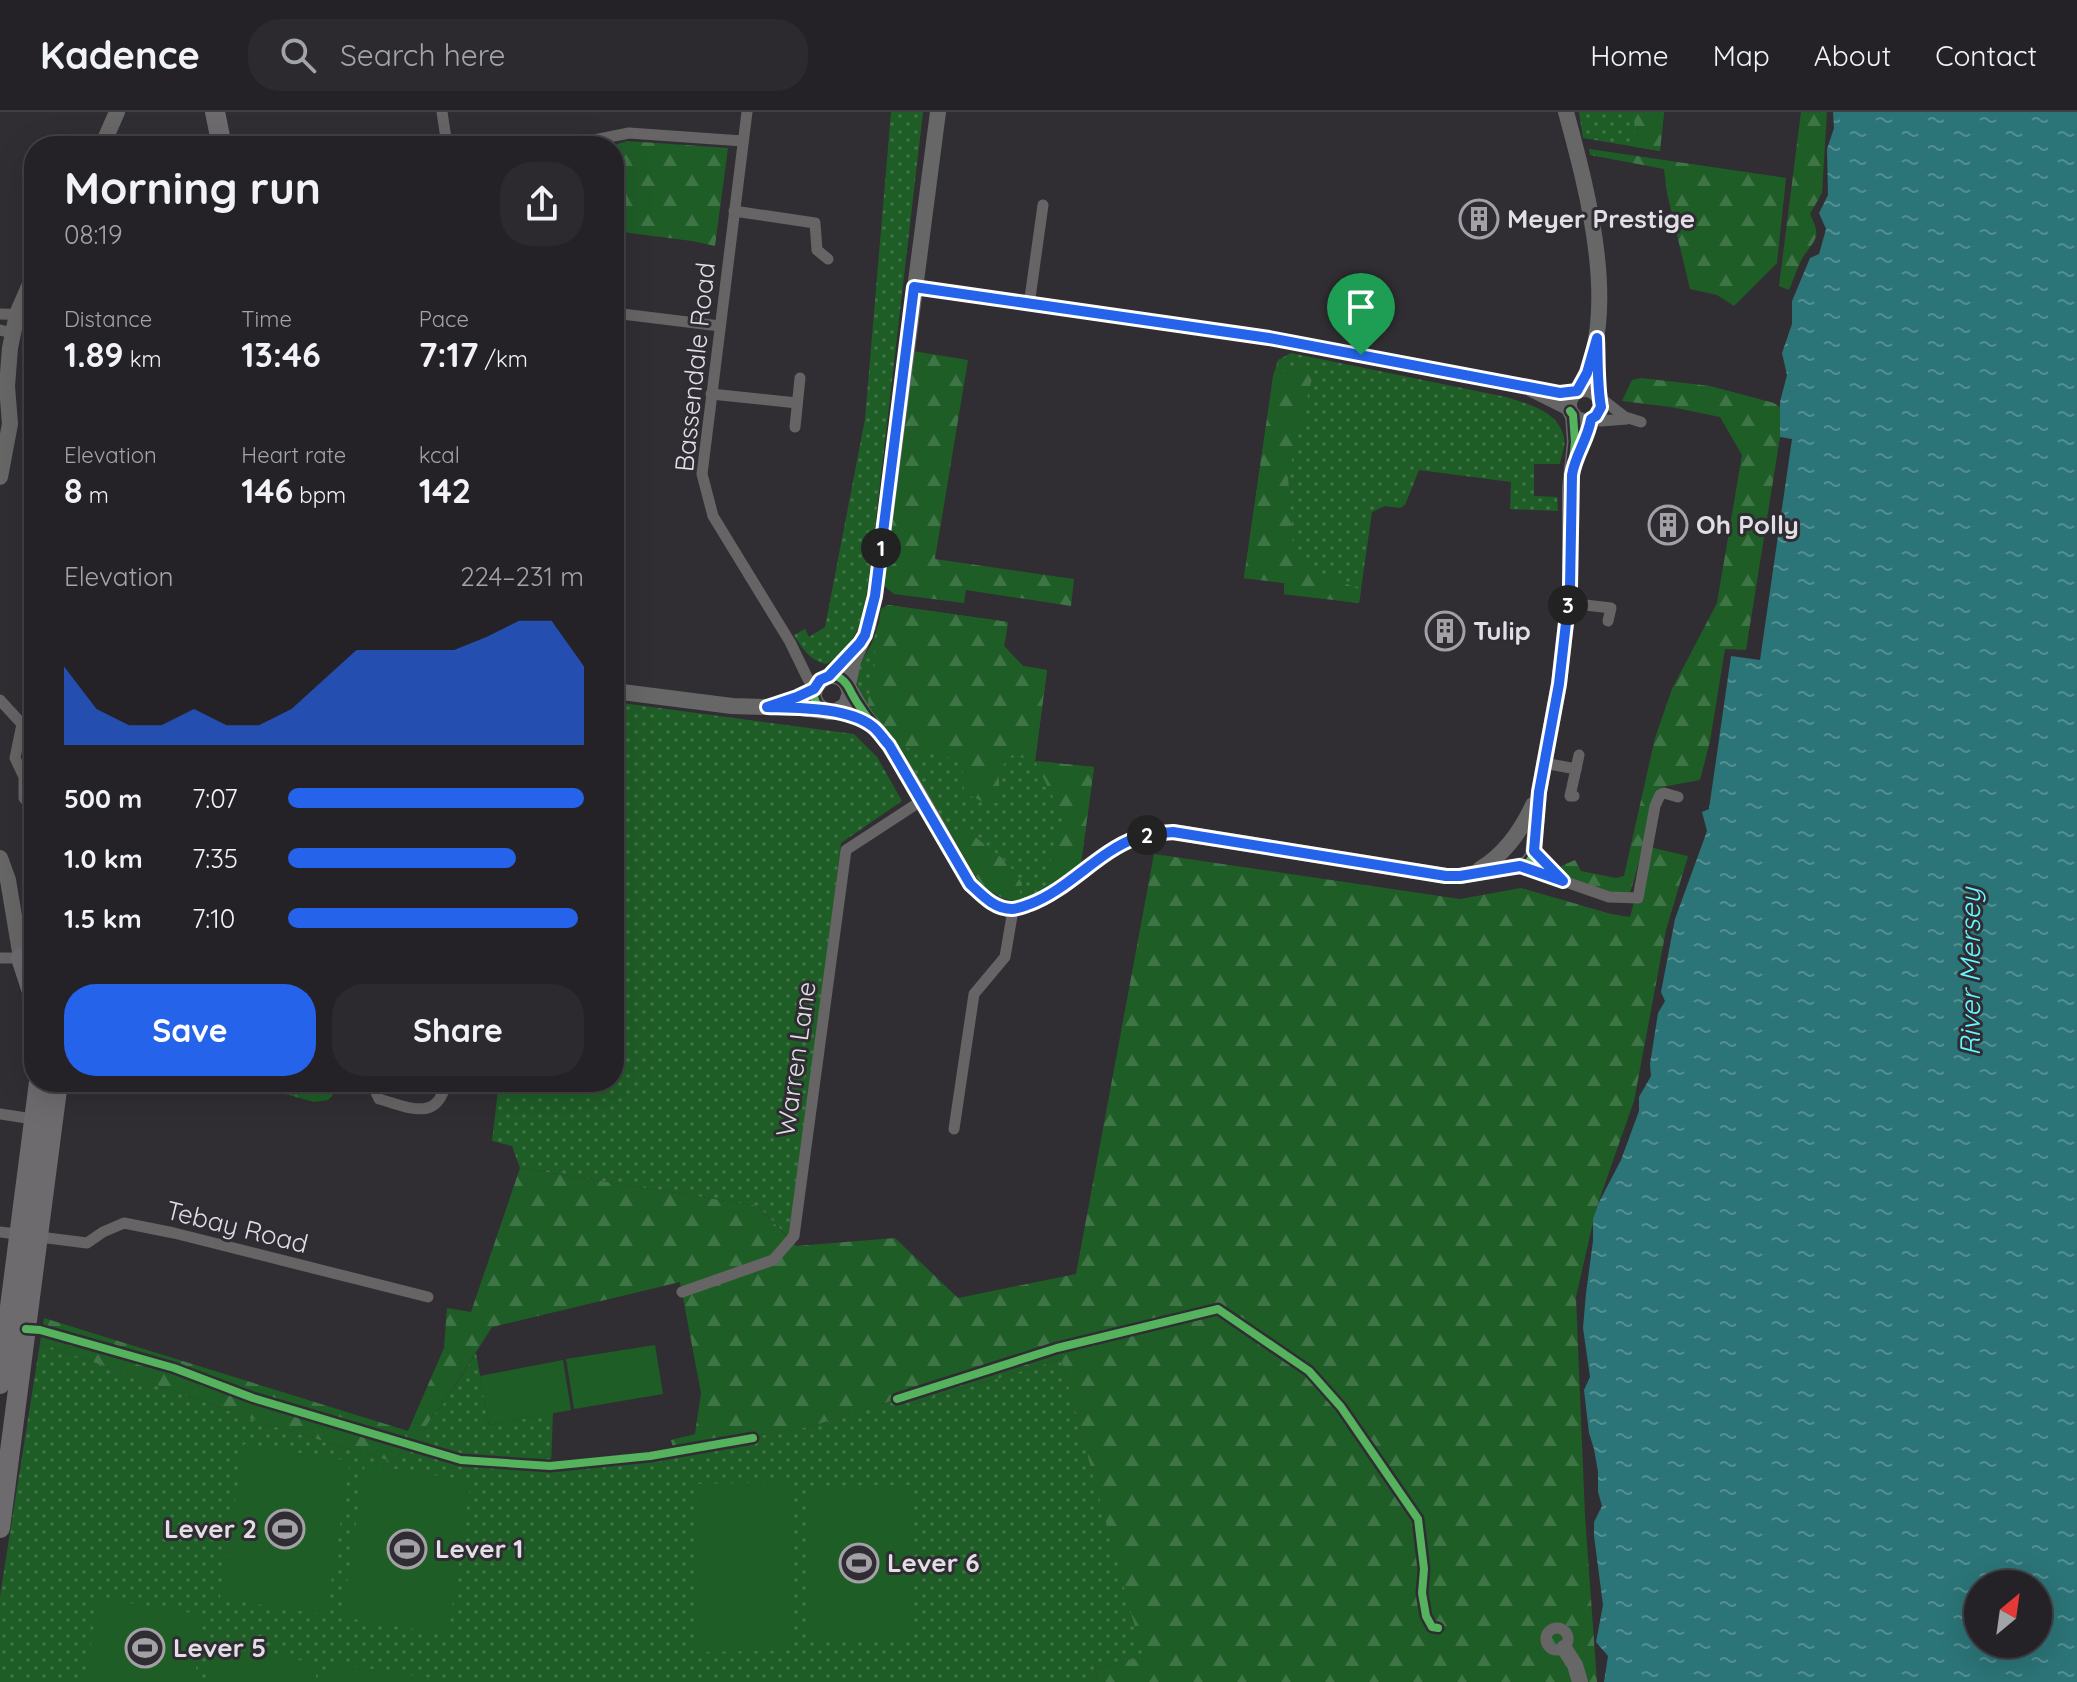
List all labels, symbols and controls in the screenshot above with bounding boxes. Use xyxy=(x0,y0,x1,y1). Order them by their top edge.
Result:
search box xyxy=(248,19,808,91)
text: Kadence xyxy=(40,31,200,79)
icon: search xyxy=(276,33,320,77)
text: Search here xyxy=(340,36,505,74)
text: Home xyxy=(1590,38,1669,73)
text: Map xyxy=(1713,38,1770,73)
text: About xyxy=(1814,38,1891,73)
text: Contact xyxy=(1935,38,2037,73)
text: Morning run xyxy=(64,160,321,215)
button: share xyxy=(500,162,584,246)
building icon: Meyer Prestige xyxy=(1458,198,1500,240)
place label: Meyer Prestige xyxy=(1507,202,1695,235)
text: 08:19 xyxy=(64,218,123,251)
street label: Bassendale Road xyxy=(667,261,722,473)
pin xyxy=(1327,273,1395,355)
icon: arrive xyxy=(1339,285,1383,329)
text: Distance xyxy=(64,305,152,333)
text: Time xyxy=(241,305,292,333)
text: Pace xyxy=(419,305,469,333)
text: 1.89 xyxy=(64,333,124,376)
text: 13:46 xyxy=(241,333,321,376)
text: 7:17 xyxy=(419,333,479,376)
text: km xyxy=(124,345,161,373)
text: /km xyxy=(479,345,528,373)
text: Elevation xyxy=(64,441,157,469)
text: Heart rate xyxy=(241,441,346,469)
text: kcal xyxy=(419,441,460,469)
text: 8 xyxy=(64,469,83,512)
text: 146 xyxy=(241,469,293,512)
text: 142 xyxy=(419,469,471,512)
text: m xyxy=(83,481,109,509)
text: bpm xyxy=(293,481,346,509)
building icon: Oh Polly xyxy=(1647,504,1689,546)
place label: Oh Polly xyxy=(1696,508,1799,541)
pin: 1 xyxy=(861,528,901,568)
text: 1 xyxy=(877,534,885,562)
text: Elevation xyxy=(64,560,174,593)
text: 224–231 m xyxy=(460,560,584,593)
pin: 3 xyxy=(1548,585,1588,625)
text: 3 xyxy=(1562,591,1574,619)
building icon: Tulip xyxy=(1424,610,1466,652)
place label: Tulip xyxy=(1473,614,1531,647)
text: 500 m xyxy=(64,782,142,815)
text: 7:07 xyxy=(192,782,238,815)
pin: 2 xyxy=(1127,815,1167,855)
text: 2 xyxy=(1141,821,1153,849)
text: 1.0 km xyxy=(64,842,143,875)
text: 7:35 xyxy=(192,842,238,875)
water label: River Mersey xyxy=(1952,886,1987,1056)
text: 1.5 km xyxy=(64,902,142,935)
text: 7:10 xyxy=(192,902,235,935)
street label: Warren Lane xyxy=(768,979,823,1139)
button: Save xyxy=(64,984,316,1076)
button: Share xyxy=(332,984,584,1076)
street label: Tebay Road xyxy=(163,1193,312,1260)
sports icon: Lever 2 xyxy=(264,1508,306,1550)
place label: Lever 2 xyxy=(164,1512,257,1545)
sports icon: Lever 1 xyxy=(386,1528,428,1570)
place label: Lever 1 xyxy=(435,1532,523,1565)
sports icon: Lever 6 xyxy=(838,1542,880,1584)
place label: Lever 6 xyxy=(887,1546,980,1579)
north arrow xyxy=(1964,1570,2052,1658)
map controls xyxy=(1964,1570,2052,1658)
sports icon: Lever 5 xyxy=(124,1627,166,1669)
place label: Lever 5 xyxy=(173,1631,266,1664)

